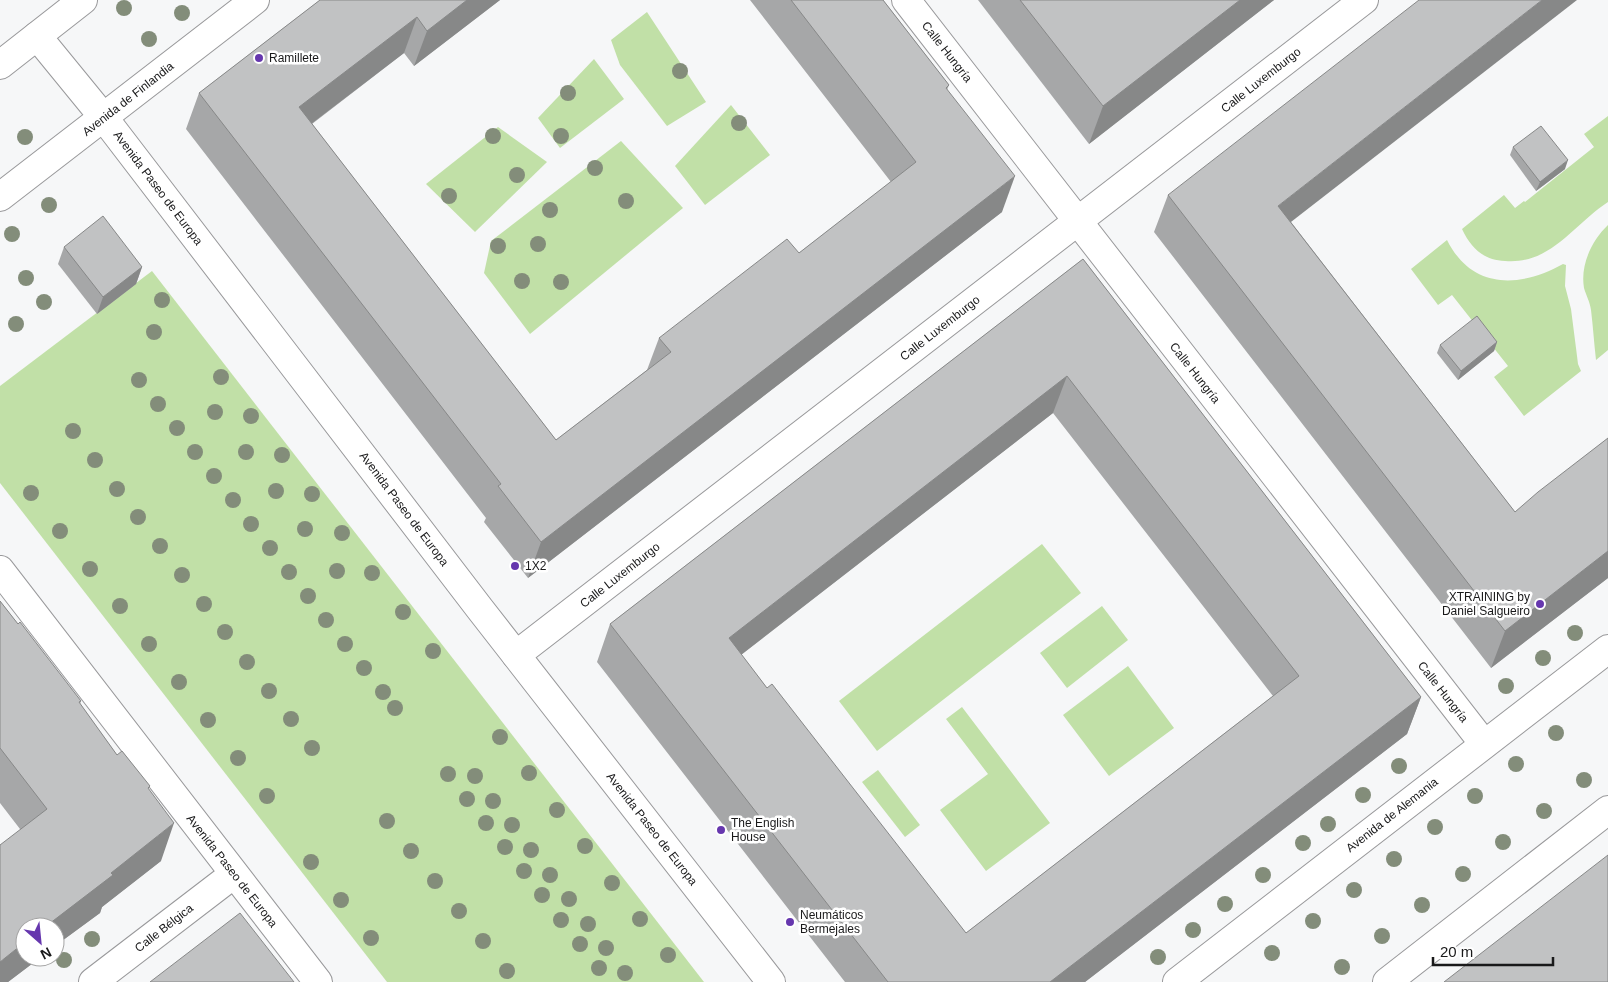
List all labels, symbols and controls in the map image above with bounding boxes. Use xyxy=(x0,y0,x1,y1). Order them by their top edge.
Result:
street label: Calle Hungría xyxy=(919,19,975,85)
street label: Calle Luxemburgo xyxy=(1218,44,1304,115)
place label: Ramillete xyxy=(269,51,319,65)
marker: Ramillete xyxy=(253,52,265,64)
street label: Avenida de Finlandia xyxy=(80,59,177,139)
street label: Avenida Paseo de Europa xyxy=(111,128,206,248)
street label: Calle Luxemburgo xyxy=(897,292,983,363)
street label: Calle Hungría xyxy=(1167,340,1223,406)
street label: Avenida Paseo de Europa xyxy=(357,449,452,569)
street label: Calle Luxemburgo xyxy=(577,539,663,610)
place label: 1X2 xyxy=(525,559,547,573)
marker: 1X2 xyxy=(509,560,521,572)
place label: XTRAINING by Daniel Salgueiro xyxy=(1442,590,1530,618)
marker: XTRAINING by Daniel Salgueiro xyxy=(1534,598,1546,610)
street label: Calle Hungría xyxy=(1415,659,1471,725)
street label: Avenida Paseo de Europa xyxy=(604,770,701,888)
street label: Avenida de Alemania xyxy=(1343,775,1441,855)
street label: Avenida Paseo de Europa xyxy=(184,812,281,930)
place label: The English House xyxy=(731,816,794,844)
marker: The English House xyxy=(715,824,727,836)
street label: Calle Bélgica xyxy=(132,901,196,955)
place label: Neumáticos Bermejales xyxy=(800,908,863,936)
marker: Neumáticos Bermejales xyxy=(784,916,796,928)
north arrow xyxy=(15,917,65,967)
scale bar xyxy=(1433,934,1553,966)
text: 20 m xyxy=(1440,943,1473,960)
text: N xyxy=(38,944,54,963)

